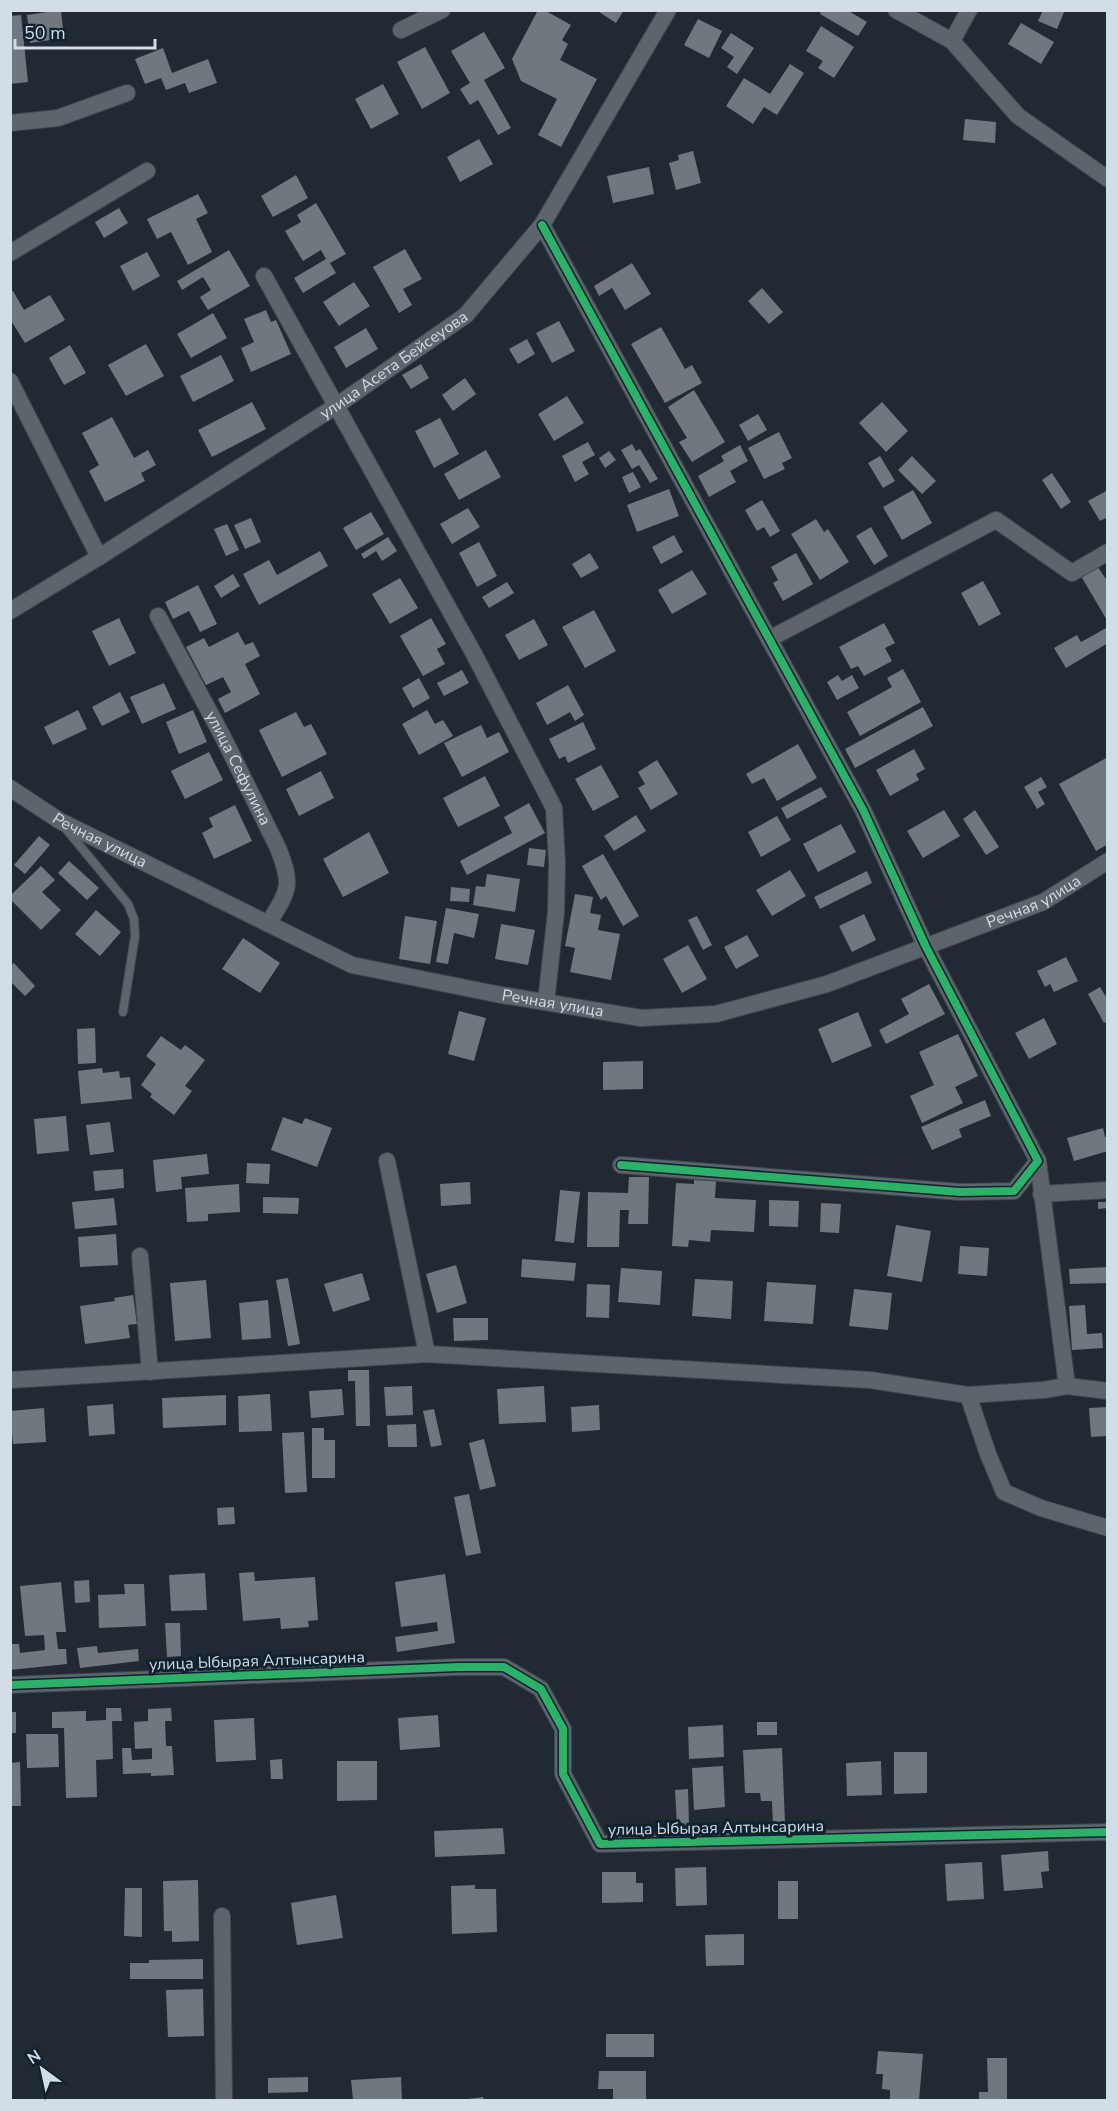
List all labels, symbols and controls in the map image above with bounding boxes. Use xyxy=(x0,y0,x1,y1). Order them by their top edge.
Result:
scale bar xyxy=(15,12,154,50)
text: 50 m xyxy=(24,21,66,45)
street label: улица Асета Бейсеуова xyxy=(316,306,473,424)
street label: улица Сефулина xyxy=(200,707,276,829)
street label: Речная улица xyxy=(48,808,151,873)
street label: Речная улица xyxy=(983,870,1085,934)
street label: Речная улица xyxy=(500,984,605,1023)
street label: улица Ыбырая Алтынсарина xyxy=(149,1646,365,1676)
street label: улица Ыбырая Алтынсарина xyxy=(608,1815,824,1841)
north arrow xyxy=(12,2039,72,2099)
text: N xyxy=(23,2045,45,2070)

